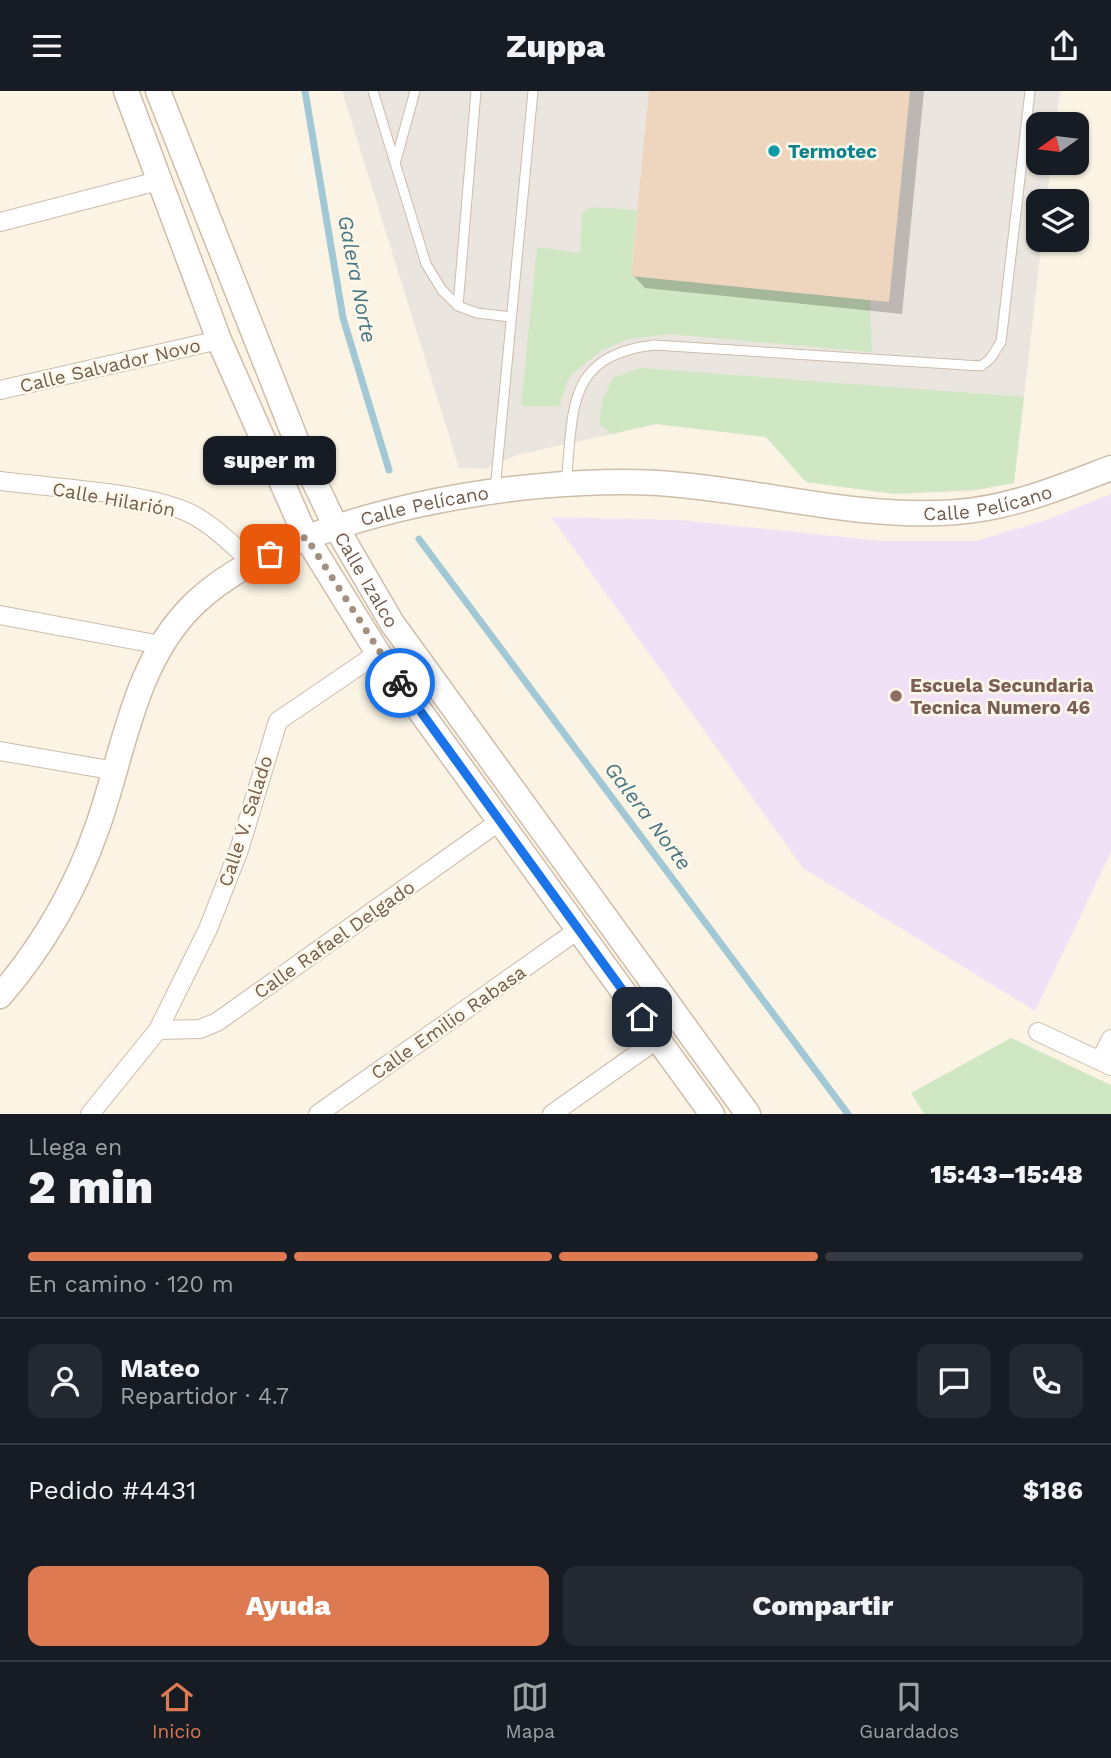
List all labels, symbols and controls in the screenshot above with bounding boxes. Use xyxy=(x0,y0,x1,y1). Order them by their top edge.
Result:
icon: menu xyxy=(28,27,66,65)
text: Zuppa xyxy=(506,27,605,65)
icon: share xyxy=(1045,27,1083,65)
north arrow xyxy=(1026,112,1088,175)
map controls xyxy=(1026,112,1089,252)
place label: Termotec xyxy=(788,140,877,163)
marker: Termotec xyxy=(766,143,782,159)
button: layers xyxy=(1026,189,1089,252)
water label: Galera Norte xyxy=(333,213,382,345)
street label: Calle Salvador Novo xyxy=(17,333,203,398)
callout: super m xyxy=(204,435,336,484)
text: super m xyxy=(224,447,315,474)
street label: Calle Hilarión xyxy=(51,477,177,522)
street label: Calle Pelícano xyxy=(923,480,1055,525)
street label: Calle Pelícano xyxy=(358,481,490,531)
pin xyxy=(240,524,300,584)
street label: Calle Izalco xyxy=(329,528,403,632)
icon: bag xyxy=(251,535,289,573)
courier xyxy=(365,648,435,718)
icon: bike xyxy=(381,664,419,702)
place label: Escuela Secundaria Tecnica Numero 46 xyxy=(910,674,1093,719)
marker: Escuela Secundaria Tecnica Numero 46 xyxy=(888,688,904,704)
street label: Calle V. Salado xyxy=(213,753,277,890)
water label: Galera Norte xyxy=(600,757,697,875)
street label: Calle Rafael Delgado xyxy=(249,875,419,1004)
street label: Calle Emilio Rabasa xyxy=(366,960,530,1085)
pin xyxy=(612,987,672,1047)
icon: home xyxy=(623,998,661,1036)
text: Llega en xyxy=(28,1134,122,1161)
text: 15:43–15:48 xyxy=(930,1159,1083,1189)
text: 2 min xyxy=(28,1160,153,1214)
text: En camino · 120 m xyxy=(28,1271,234,1298)
button: person xyxy=(28,1344,102,1418)
button: chat xyxy=(917,1344,991,1418)
button: phone xyxy=(1009,1344,1083,1418)
text: Mateo xyxy=(120,1353,200,1383)
text: Repartidor · 4.7 xyxy=(120,1383,289,1410)
text: Pedido #4431 xyxy=(28,1475,196,1505)
text: $186 xyxy=(1023,1475,1083,1505)
button: Ayuda xyxy=(28,1566,549,1646)
button: Compartir xyxy=(563,1566,1083,1646)
tab: Inicio xyxy=(152,1678,202,1743)
tab: Mapa xyxy=(506,1678,555,1743)
tab: Guardados xyxy=(859,1678,959,1743)

